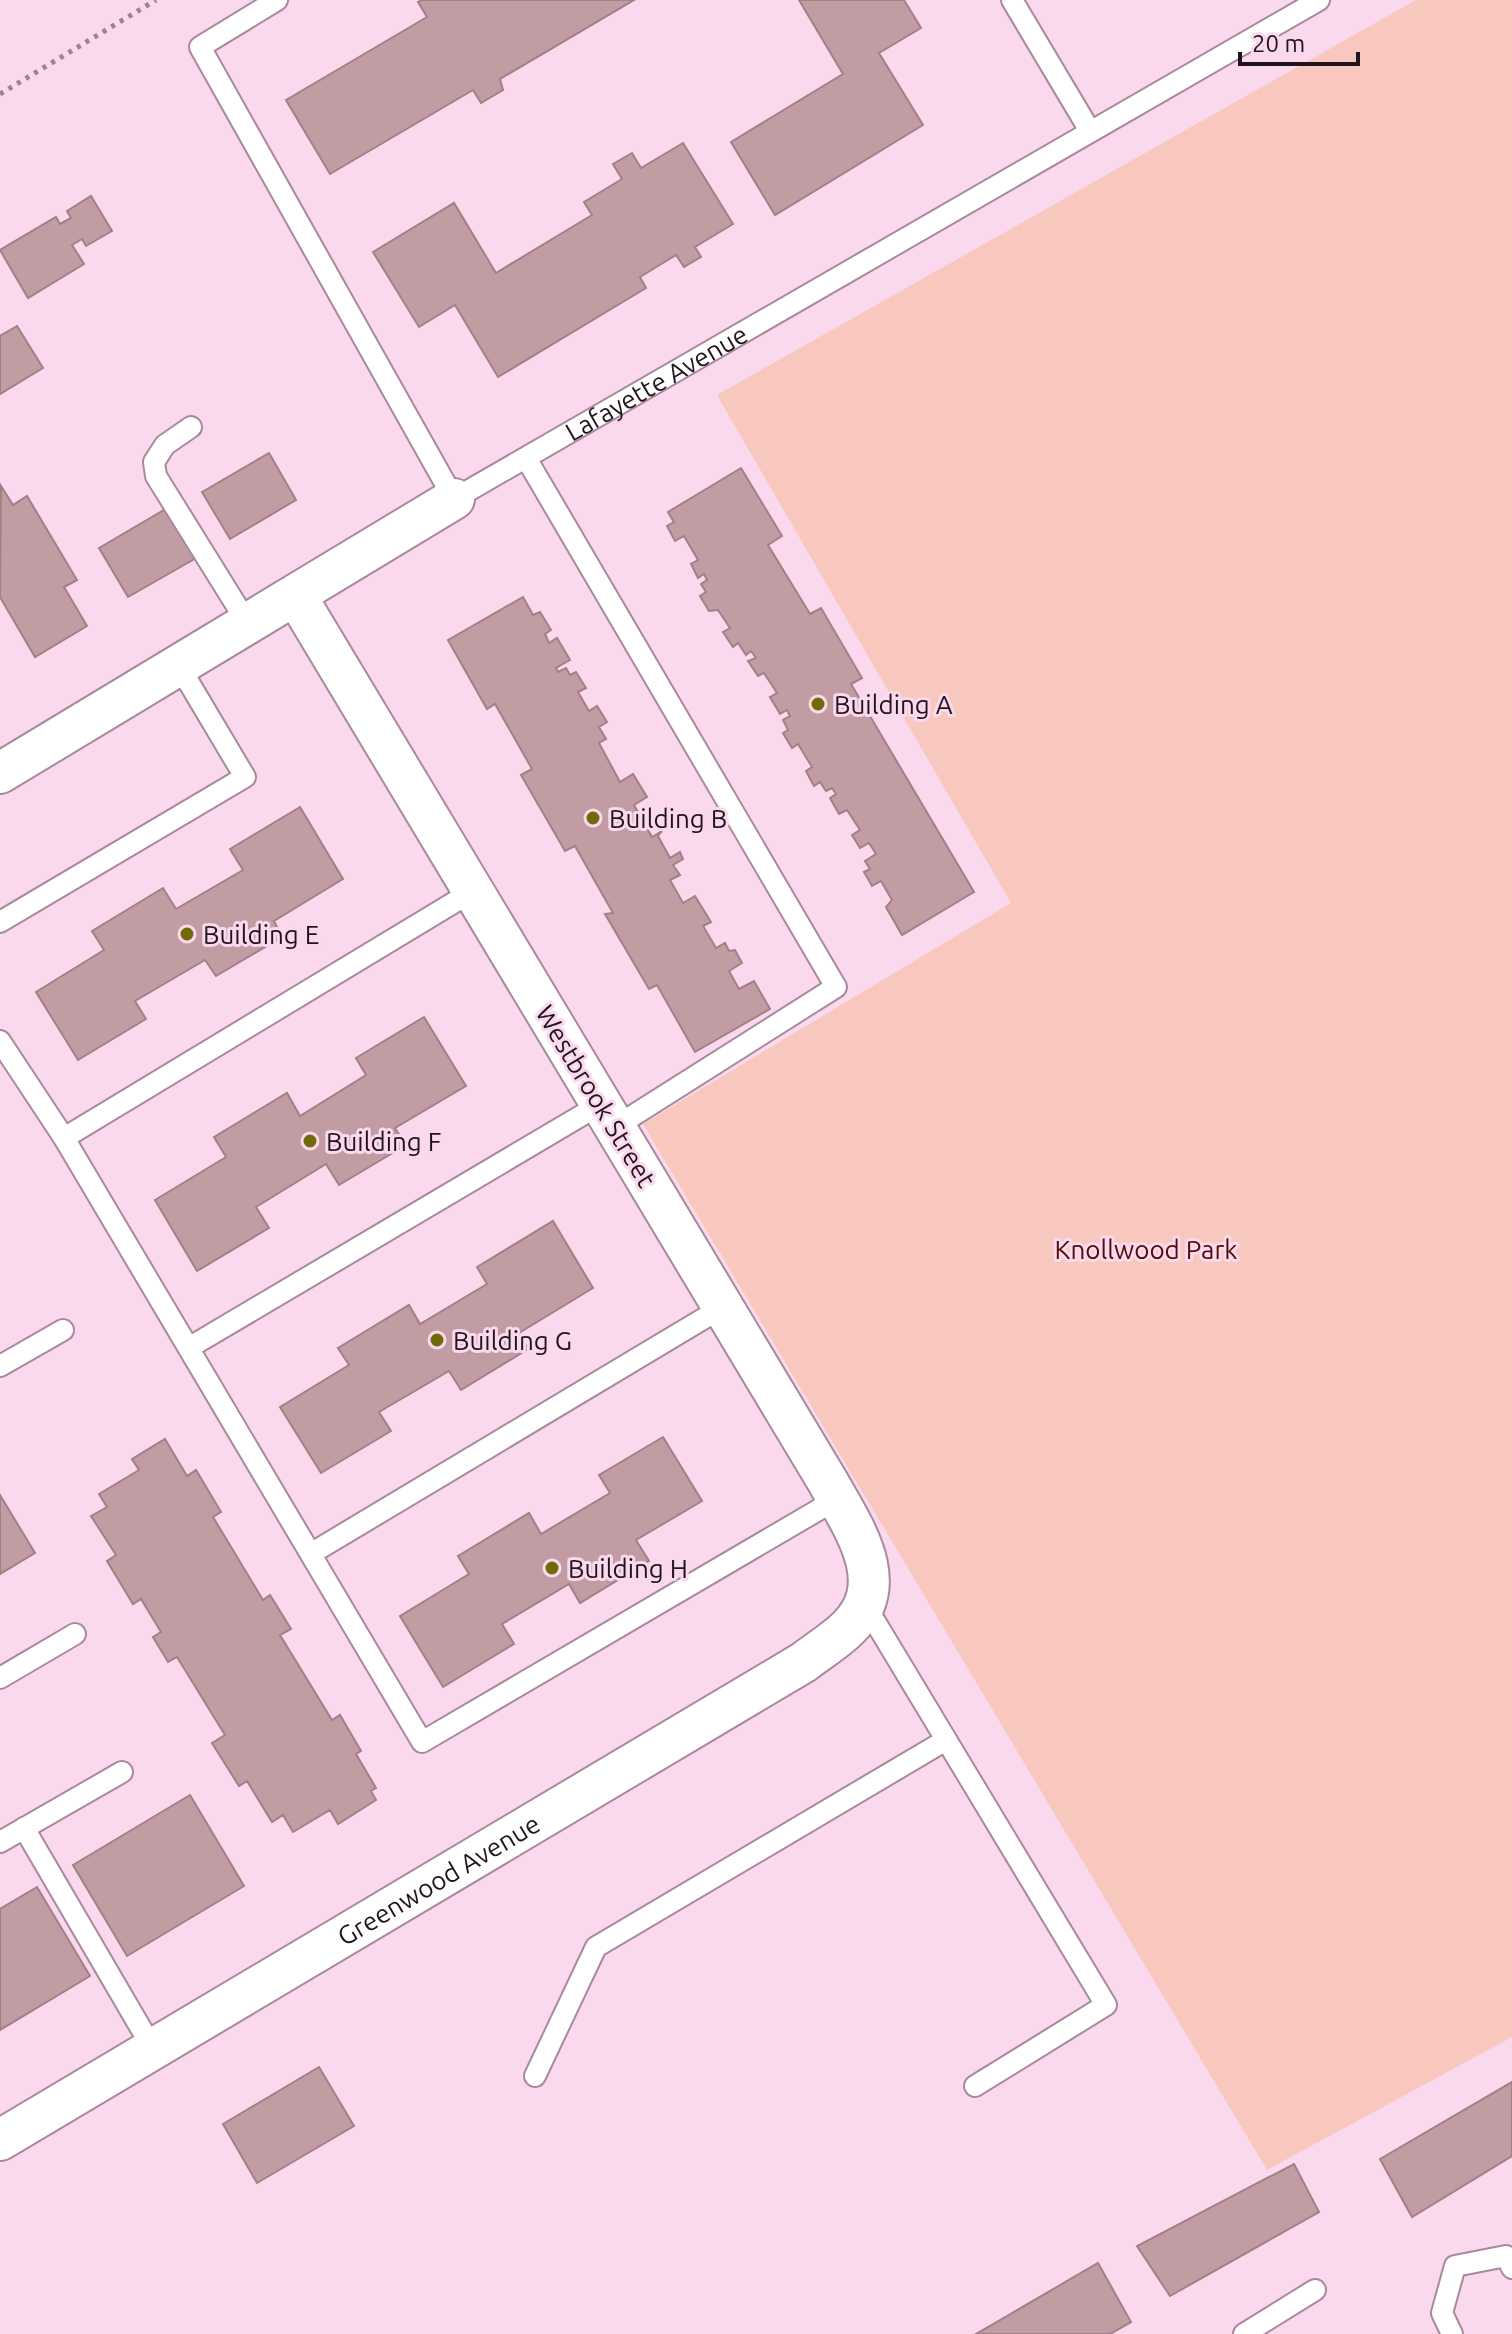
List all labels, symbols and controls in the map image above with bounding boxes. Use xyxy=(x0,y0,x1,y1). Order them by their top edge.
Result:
scale bar xyxy=(1240,16,1358,66)
text: 20 m xyxy=(1252,30,1305,57)
street label: Lafayette Avenue xyxy=(560,319,752,446)
place label: Building A xyxy=(834,690,953,719)
marker: Building A xyxy=(809,695,827,713)
place label: Building B xyxy=(609,804,727,833)
marker: Building B xyxy=(584,809,602,827)
place label: Building E xyxy=(203,920,319,949)
marker: Building E xyxy=(178,925,196,943)
street label: Westbrook Street xyxy=(530,1000,662,1192)
place label: Building F xyxy=(326,1127,441,1156)
marker: Building F xyxy=(301,1132,319,1150)
park label: Knollwood Park xyxy=(1055,1235,1237,1264)
place label: Building G xyxy=(453,1326,572,1355)
marker: Building G xyxy=(428,1331,446,1349)
place label: Building H xyxy=(568,1554,688,1583)
marker: Building H xyxy=(543,1559,561,1577)
street label: Greenwood Avenue xyxy=(332,1808,545,1951)

